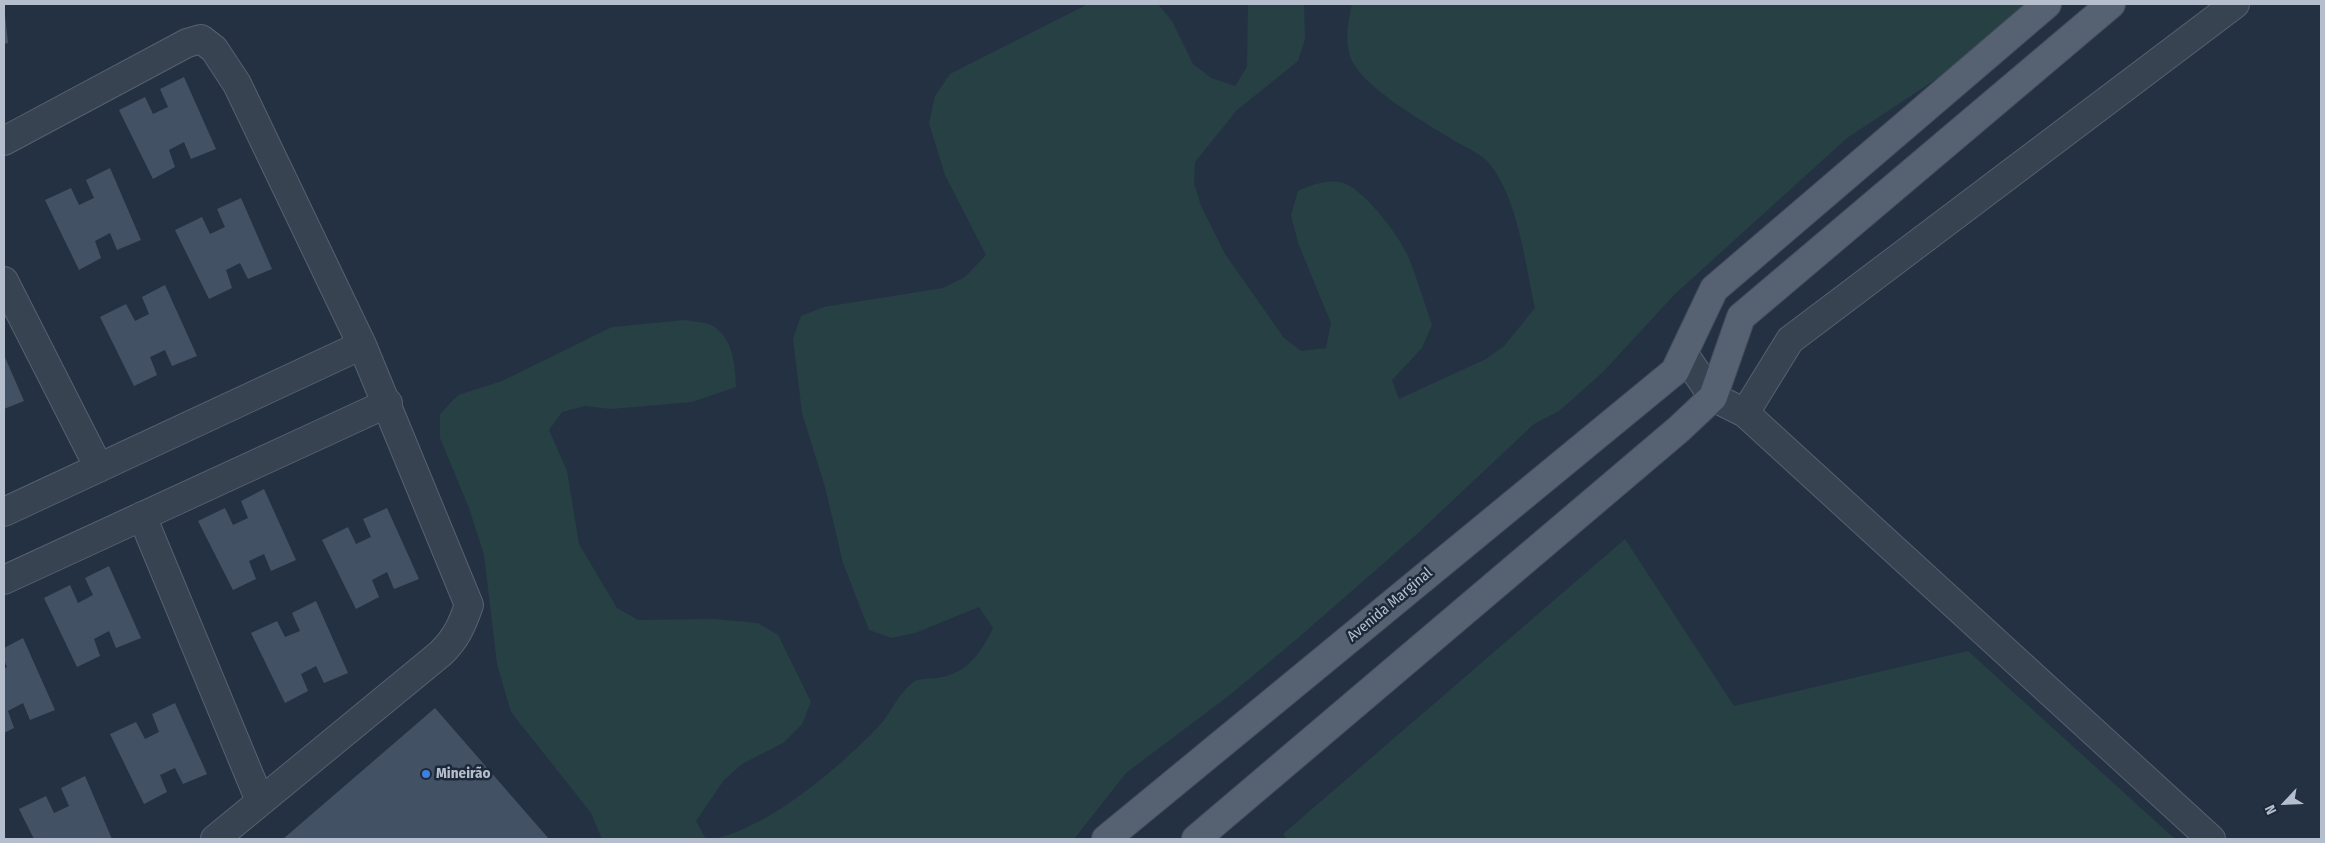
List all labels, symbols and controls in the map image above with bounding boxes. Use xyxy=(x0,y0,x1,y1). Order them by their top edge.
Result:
street label: Avenida Marginal xyxy=(1344,564,1436,646)
place label: Mineirão xyxy=(436,765,491,783)
marker: Mineirão xyxy=(420,768,432,780)
north arrow xyxy=(2260,778,2310,828)
text: N xyxy=(2261,802,2280,817)

